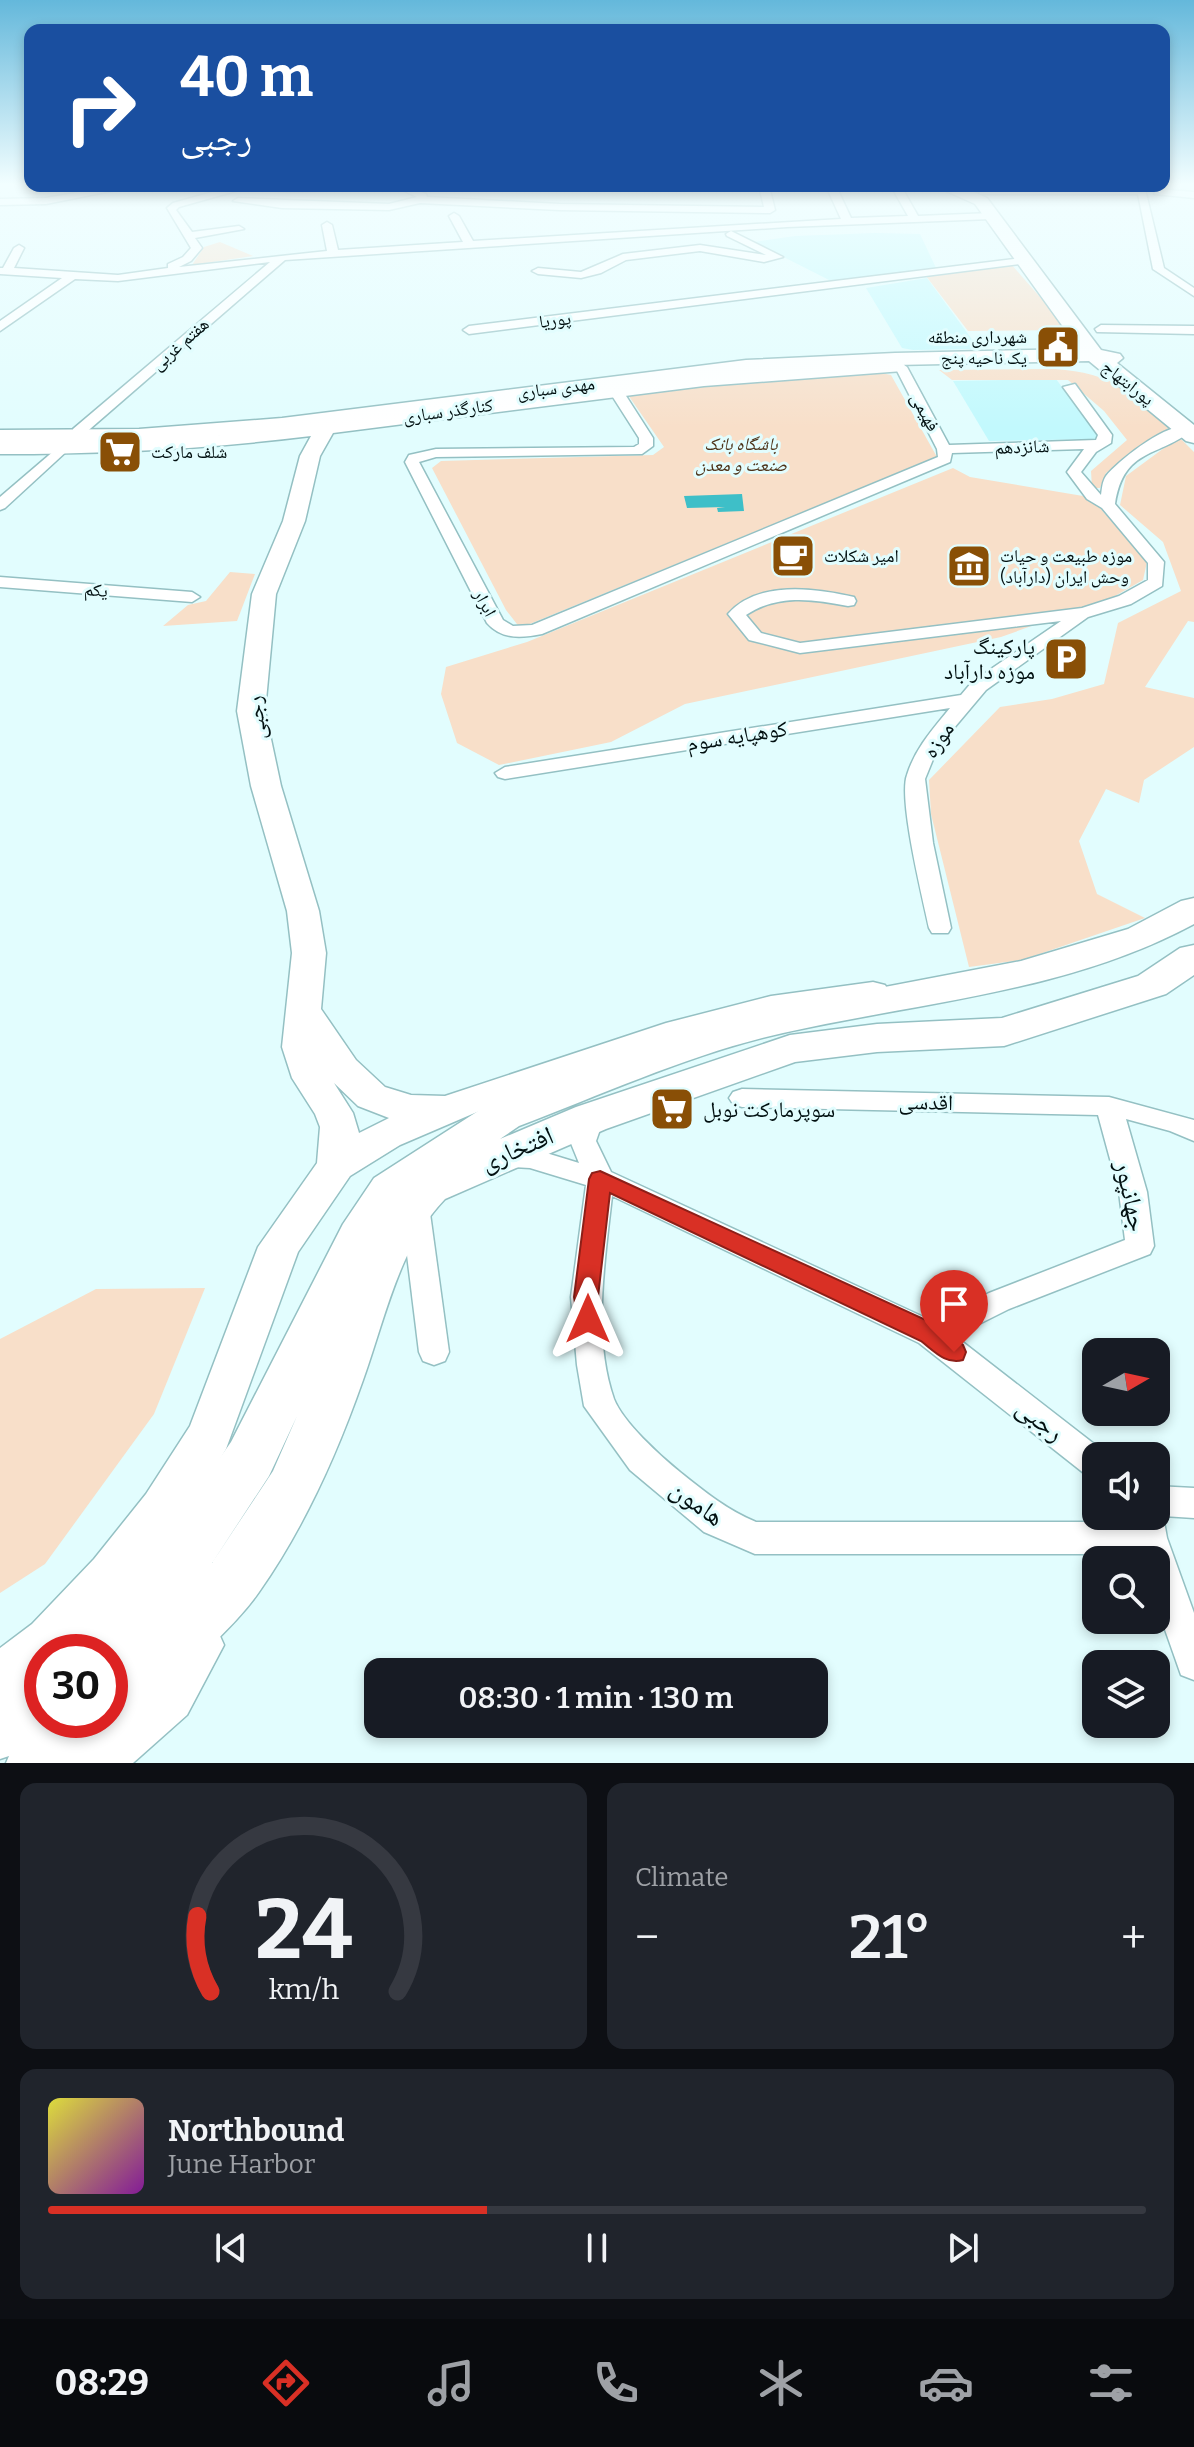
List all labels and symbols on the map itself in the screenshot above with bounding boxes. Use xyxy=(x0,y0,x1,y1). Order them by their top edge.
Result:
street label: پوریا xyxy=(538,307,572,333)
street label: هفتم غربی xyxy=(147,313,214,376)
public building icon: شهرداری منطقه یک ناحیه پنج xyxy=(1034,323,1082,371)
place label: شهرداری منطقه یک ناحیه پنج xyxy=(928,326,1027,370)
street label: پورابتهاج xyxy=(1097,356,1158,411)
street label: مهدی سباری xyxy=(516,372,596,404)
street label: فهیمی xyxy=(906,389,944,435)
street label: کنارگذر سباری xyxy=(402,394,495,428)
supermarket icon: شلف مارکت xyxy=(96,428,144,476)
park label: باشگاه بانک صنعت و معدن xyxy=(695,433,787,476)
street label: شانزدهم xyxy=(994,435,1050,460)
place label: شلف مارکت xyxy=(151,441,227,463)
cafe icon: امیر شکلات xyxy=(769,532,817,580)
museum icon: موزه طبیعت و حیات وحش ایران (دارآباد) xyxy=(945,542,993,590)
place label: امیر شکلات xyxy=(824,545,899,567)
place label: موزه طبیعت و حیات وحش ایران (دارآباد) xyxy=(1000,545,1132,588)
street label: یکم xyxy=(83,578,109,603)
street label: ابرار xyxy=(468,585,501,620)
place label: پارکینگ موزه دارآباد xyxy=(944,633,1035,685)
parking icon: پارکینگ موزه دارآباد xyxy=(1042,635,1090,683)
street label: رجبی xyxy=(240,695,272,741)
street label: کوهپایه سوم xyxy=(685,715,789,758)
street label: موزه xyxy=(916,717,960,763)
supermarket icon: سوپرمارکت نوبل xyxy=(648,1085,696,1133)
street label: اقدسی xyxy=(899,1088,953,1116)
place label: سوپرمارکت نوبل xyxy=(703,1096,835,1123)
street label: افتخاری xyxy=(476,1120,558,1178)
street label: جهانپور xyxy=(1108,1157,1154,1234)
pin xyxy=(920,1270,988,1352)
position arrow xyxy=(546,1277,630,1361)
north arrow xyxy=(1082,1338,1170,1426)
street label: رجبی xyxy=(1010,1392,1070,1448)
street label: هامون xyxy=(664,1473,730,1533)
speed limit sign: 30 xyxy=(24,1634,128,1738)

